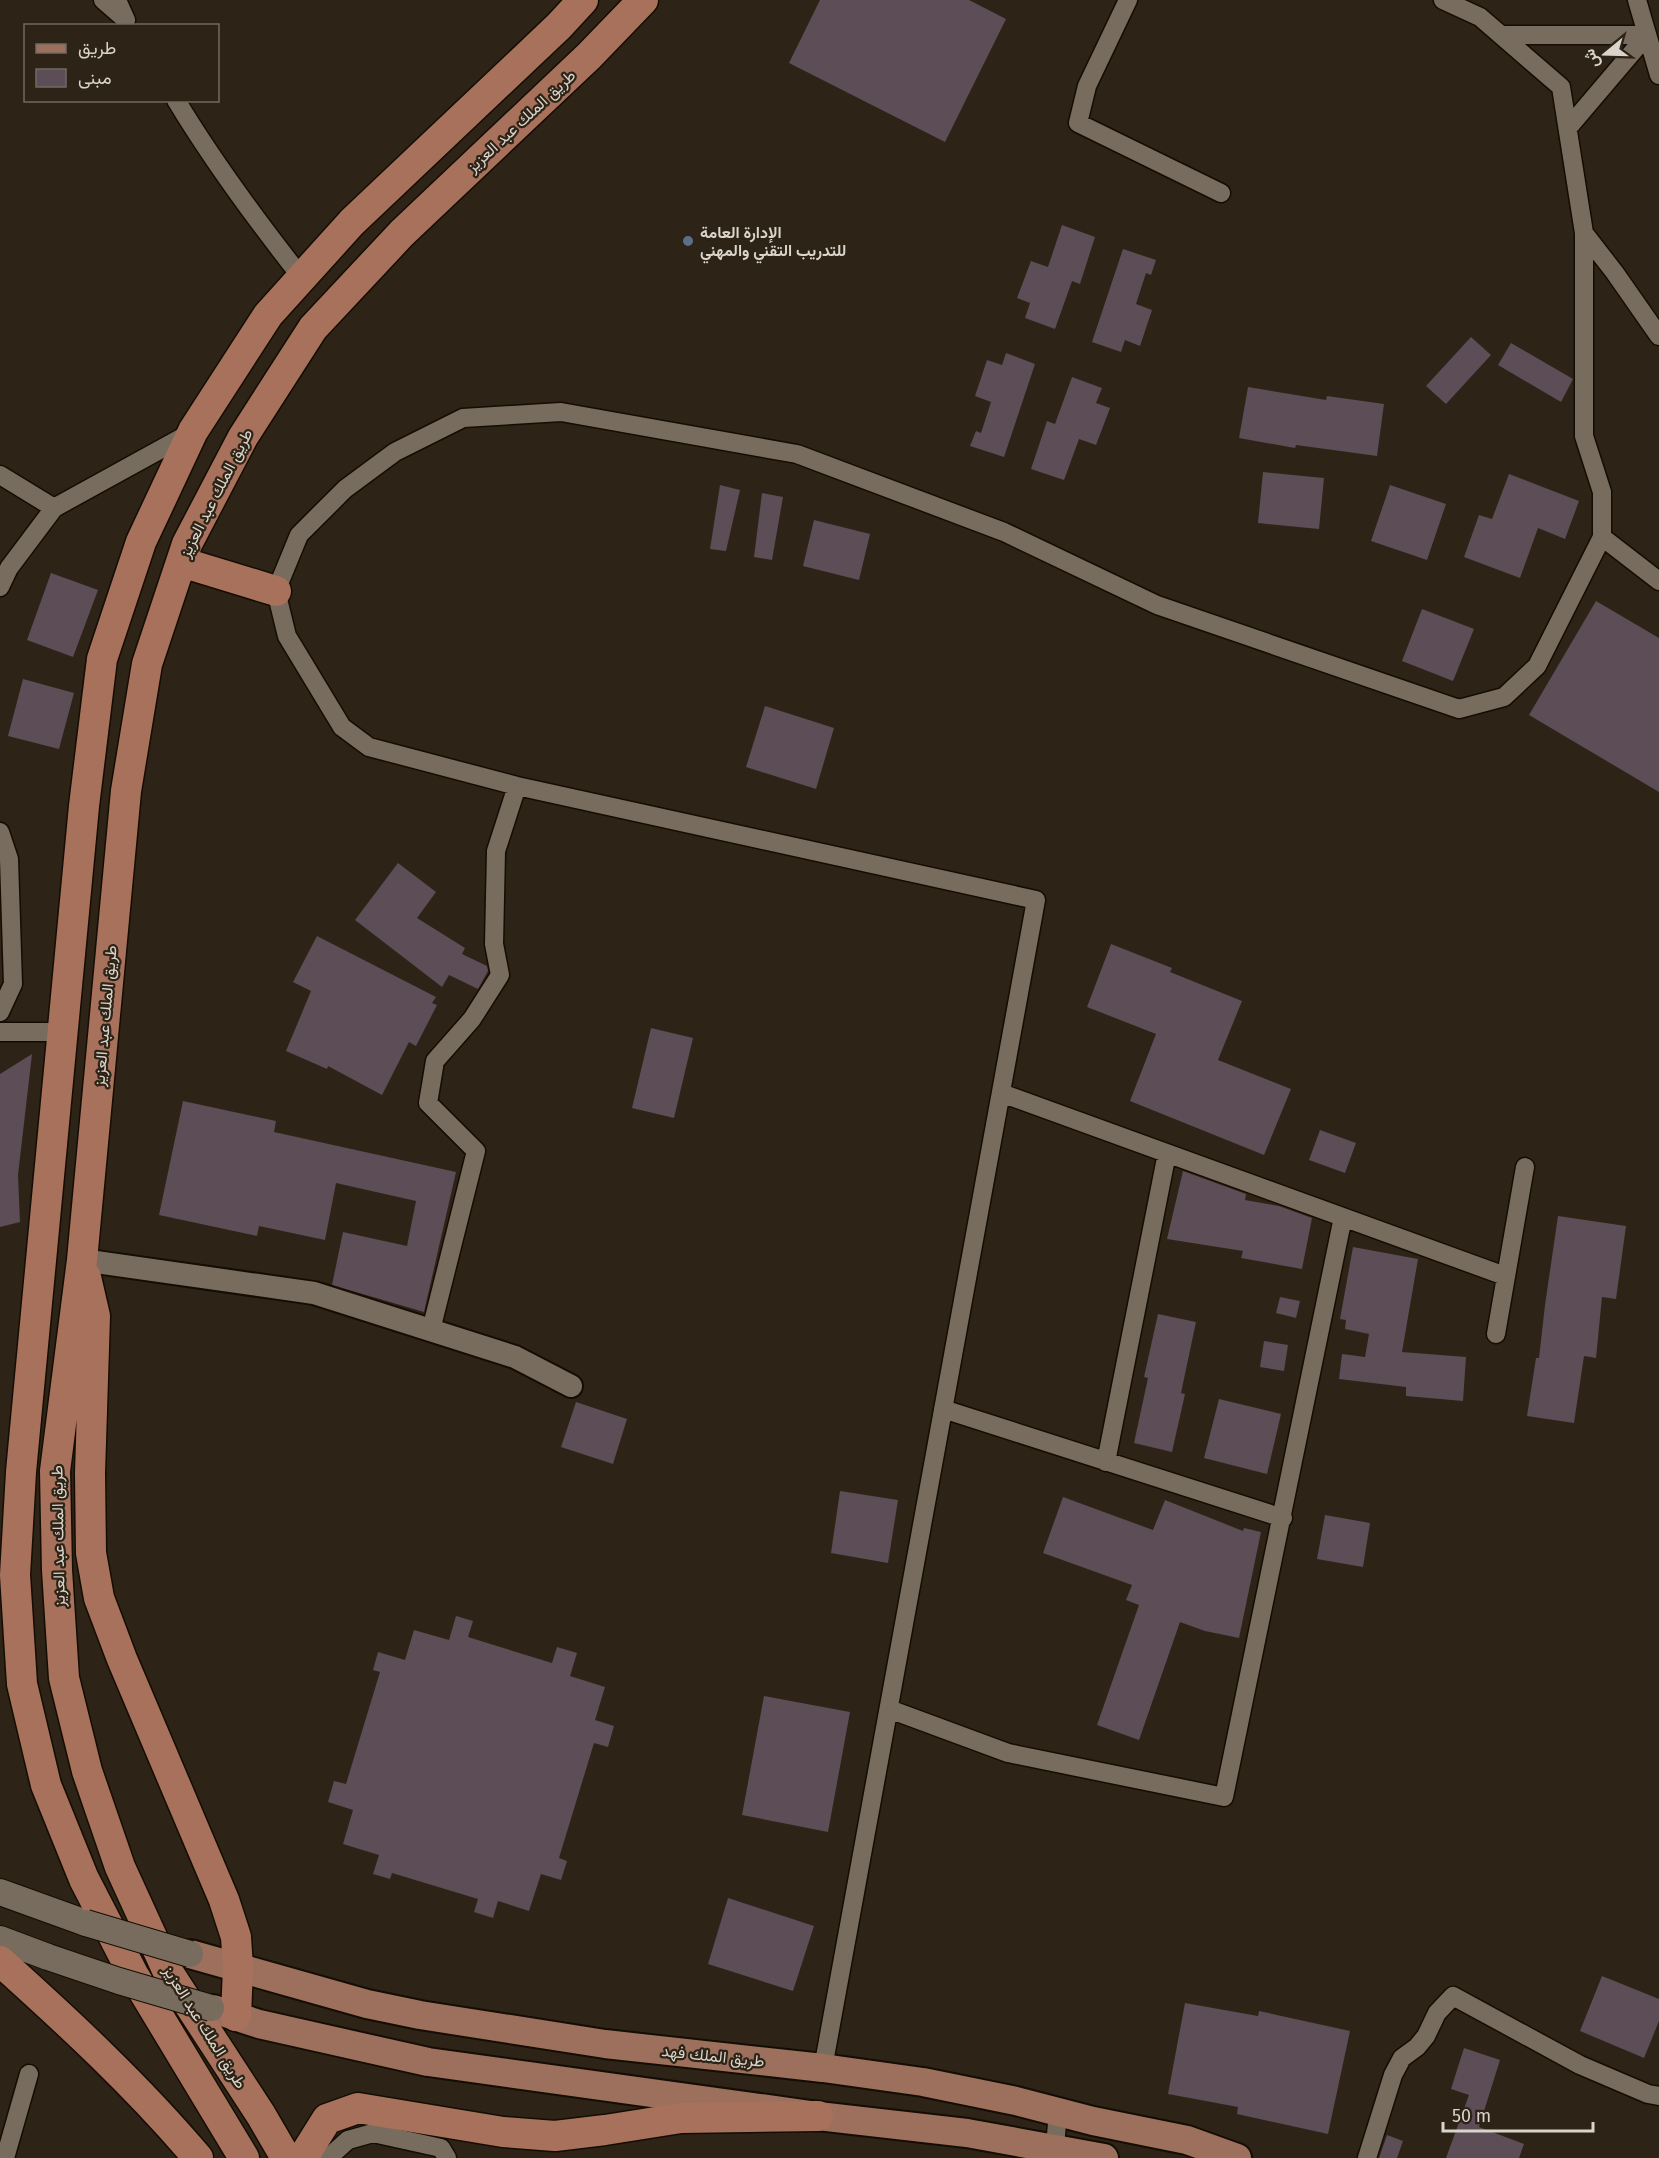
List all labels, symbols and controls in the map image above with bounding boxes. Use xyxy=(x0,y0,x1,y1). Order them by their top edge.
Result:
legend xyxy=(24,24,219,102)
north arrow xyxy=(1575,24,1635,84)
text: طريق xyxy=(78,37,116,59)
text: ش xyxy=(1579,47,1603,71)
street label: طريق الملك عبد العزيز xyxy=(462,66,580,178)
text: مبنى xyxy=(78,67,112,89)
place label: الإدارة العامة للتدريب التقني والمهني xyxy=(700,223,846,264)
marker: الإدارة العامة للتدريب التقني والمهني xyxy=(681,234,695,248)
street label: طريق الملك عبد العزيز xyxy=(175,426,257,562)
street label: طريق الملك عبد العزيز xyxy=(89,945,122,1088)
street label: طريق الملك عبد العزيز xyxy=(47,1465,70,1608)
street label: طريق الملك عبد العزيز xyxy=(158,1961,251,2093)
street label: طريق الملك فهد xyxy=(661,2041,765,2072)
scale bar xyxy=(1443,2095,1593,2133)
text: 50 m xyxy=(1452,2105,1491,2127)

